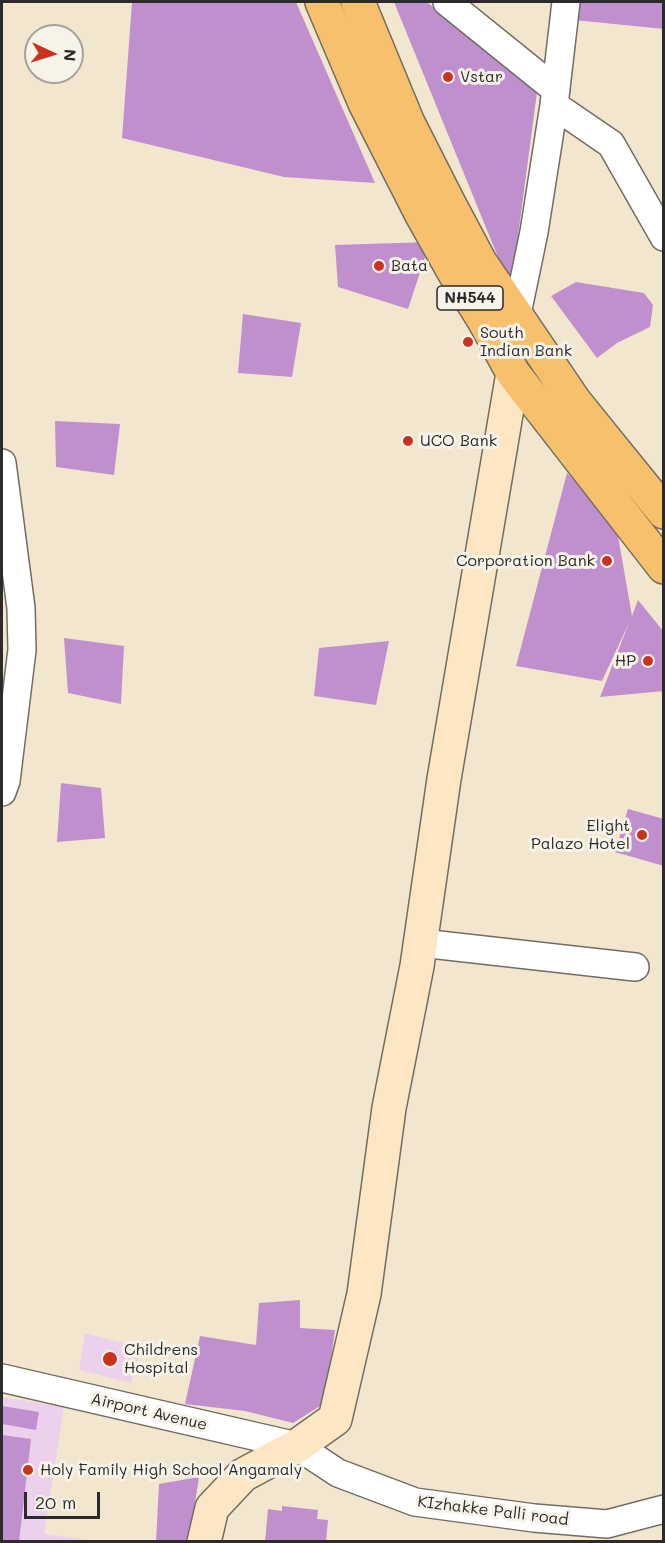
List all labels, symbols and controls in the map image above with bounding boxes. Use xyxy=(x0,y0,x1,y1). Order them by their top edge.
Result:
north arrow xyxy=(24,24,84,84)
text: N xyxy=(60,48,81,62)
place label: Vstar xyxy=(460,67,503,87)
marker: Vstar xyxy=(441,70,455,84)
place label: Bata xyxy=(391,256,428,276)
marker: Bata xyxy=(372,259,386,273)
road number: NH544 xyxy=(437,286,503,310)
place label: South Indian Bank xyxy=(480,323,572,361)
marker: South Indian Bank xyxy=(461,335,475,349)
place label: UCO Bank xyxy=(420,431,497,451)
marker: UCO Bank xyxy=(401,434,415,448)
place label: Corporation Bank xyxy=(456,551,595,571)
marker: Corporation Bank xyxy=(600,554,614,568)
place label: HP xyxy=(615,651,636,671)
marker: HP xyxy=(641,654,655,668)
place label: Elight Palazo Hotel xyxy=(531,816,630,854)
marker: Elight Palazo Hotel xyxy=(635,828,649,842)
place label: Childrens Hospital xyxy=(124,1340,198,1378)
marker: Childrens Hospital xyxy=(101,1350,119,1368)
street label: Airport Avenue xyxy=(89,1389,209,1435)
place label: Holy Family High School Angamaly xyxy=(40,1460,302,1480)
marker: Holy Family High School Angamaly xyxy=(21,1463,35,1477)
scale bar xyxy=(27,1480,104,1518)
text: 20 m xyxy=(35,1490,76,1514)
street label: KIzhakke Palli road xyxy=(416,1492,570,1530)

